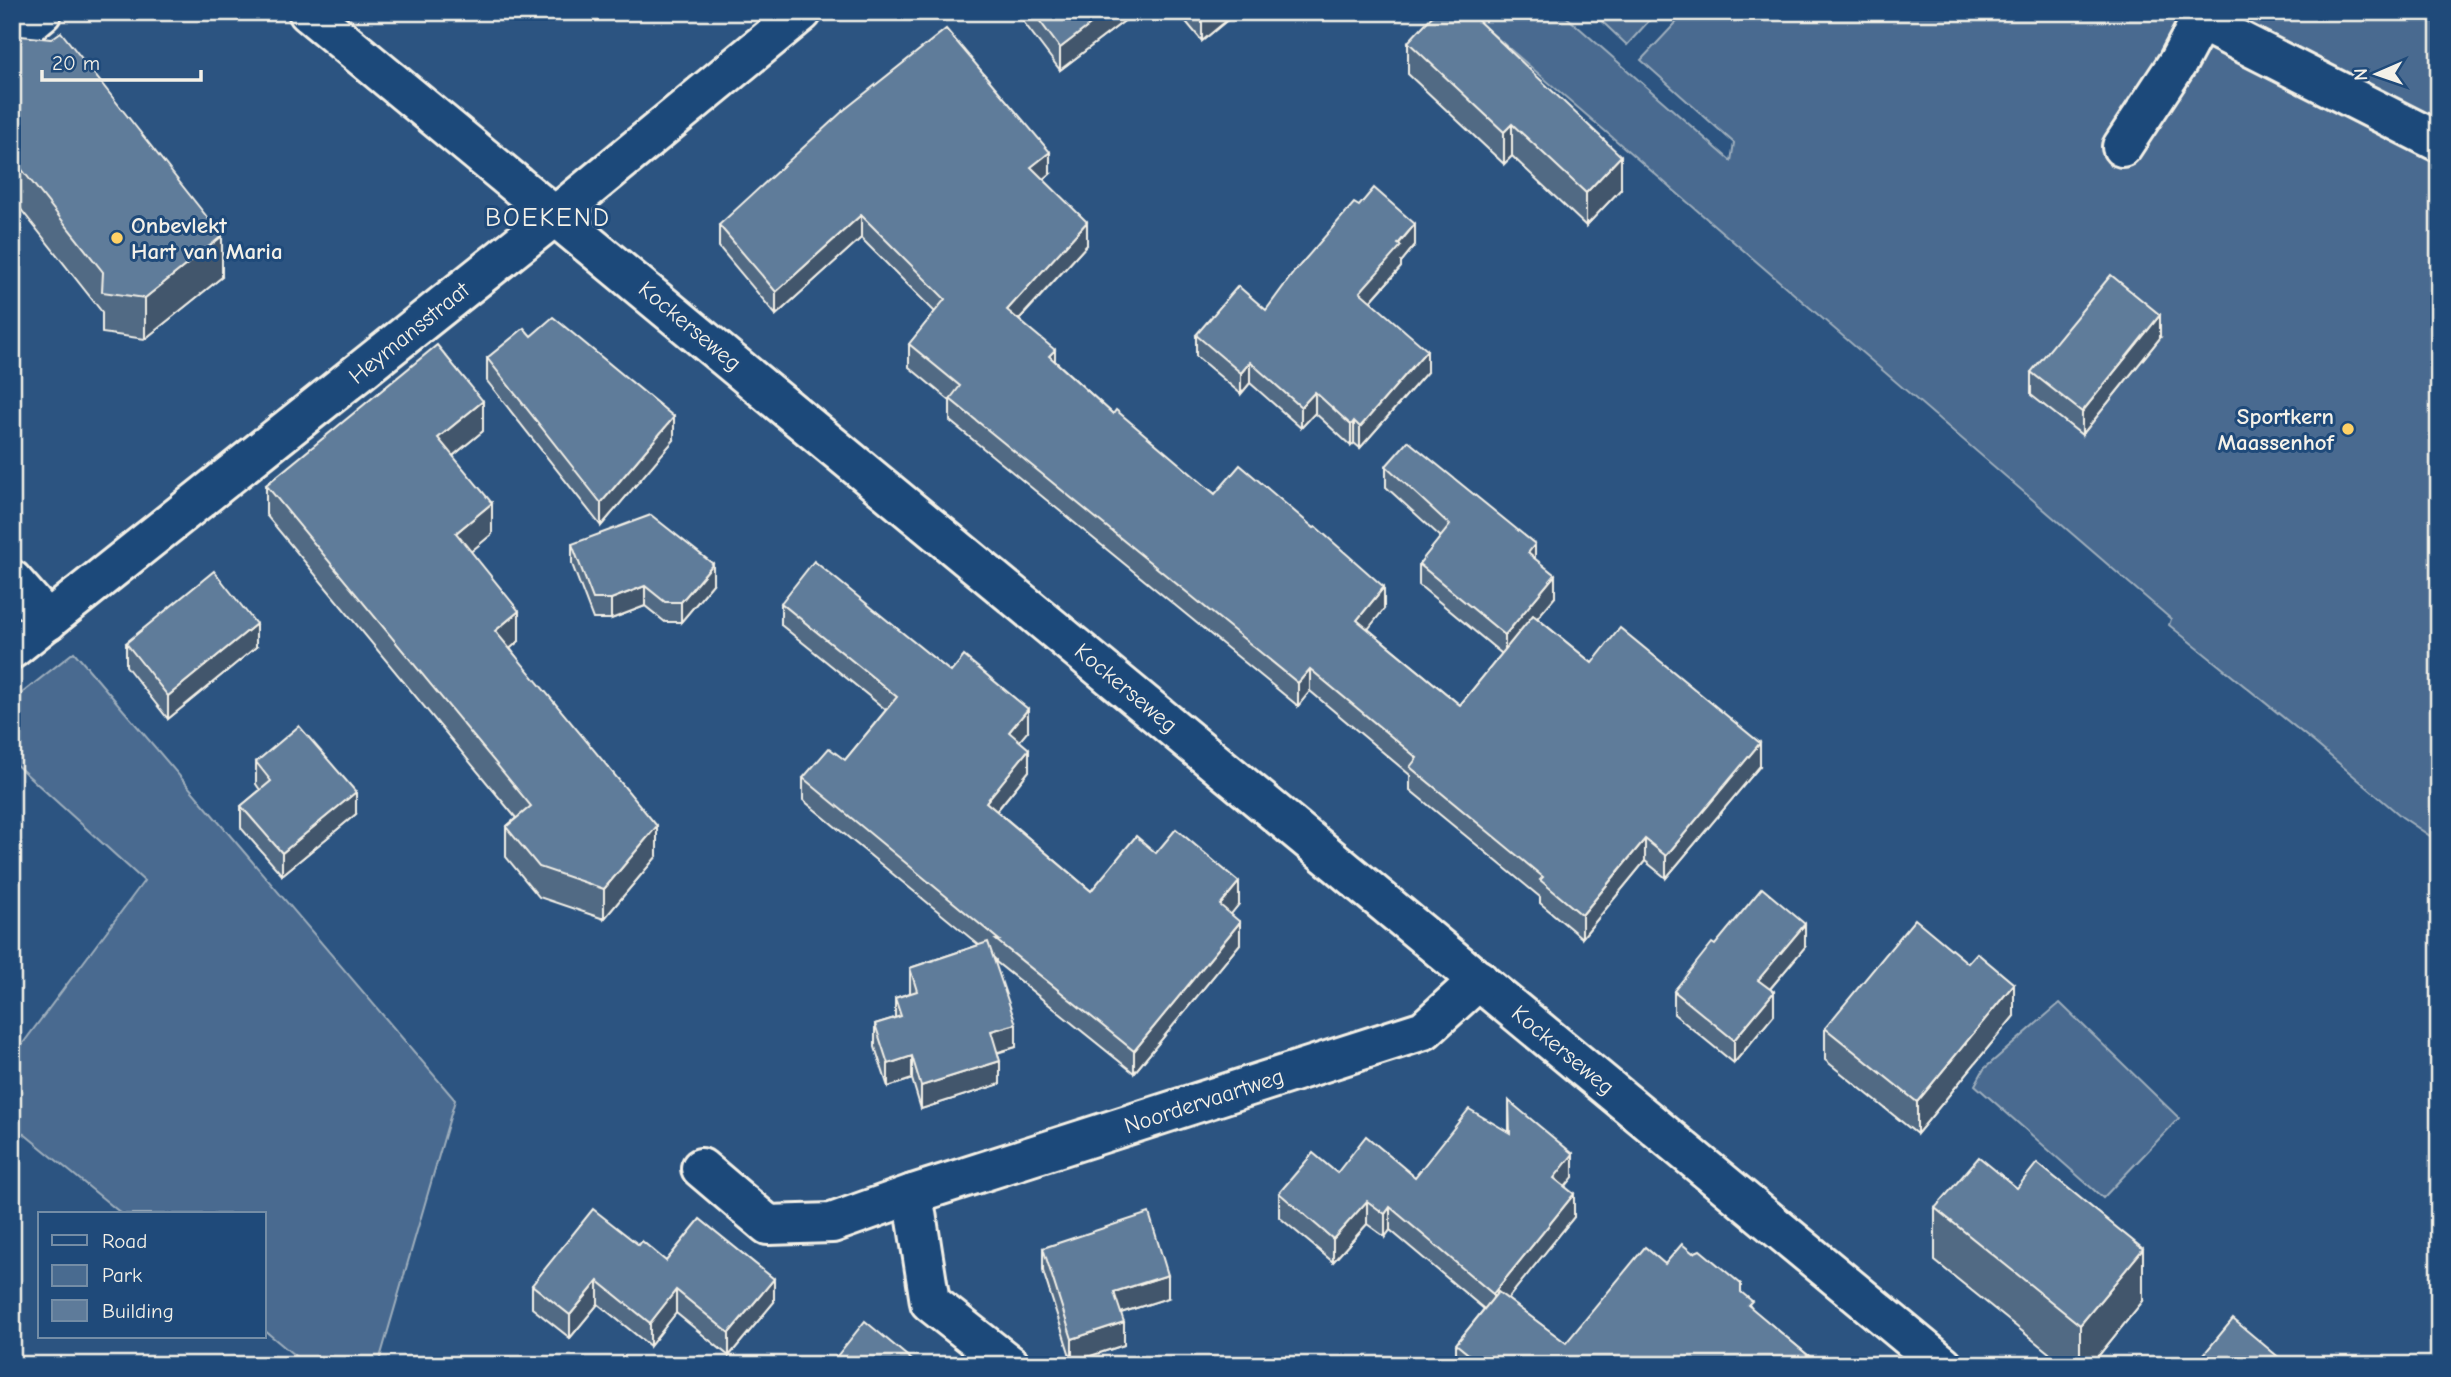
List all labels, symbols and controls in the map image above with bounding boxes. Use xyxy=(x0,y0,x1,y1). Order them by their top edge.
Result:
scale bar xyxy=(42,38,201,82)
north arrow xyxy=(2342,38,2412,108)
text: 20 m xyxy=(52,51,100,75)
text: N xyxy=(2350,68,2372,81)
district label: BOEKEND xyxy=(485,203,611,233)
place label: Onbevlekt Hart van Maria xyxy=(131,212,283,265)
marker: Onbevlekt Hart van Maria xyxy=(109,230,125,246)
street label: Heymansstraat xyxy=(343,275,476,390)
street label: Kockerseweg xyxy=(633,275,747,377)
place label: Sportkern Maassenhof xyxy=(2217,403,2336,456)
marker: Sportkern Maassenhof xyxy=(2340,421,2356,437)
street label: Kockerseweg xyxy=(1069,637,1183,739)
street label: Kockerseweg xyxy=(1506,999,1620,1101)
street label: Noordervaartweg xyxy=(1121,1062,1287,1140)
legend xyxy=(38,1212,266,1338)
text: Road xyxy=(102,1229,147,1253)
text: Park xyxy=(102,1263,142,1287)
text: Building xyxy=(102,1299,174,1323)

